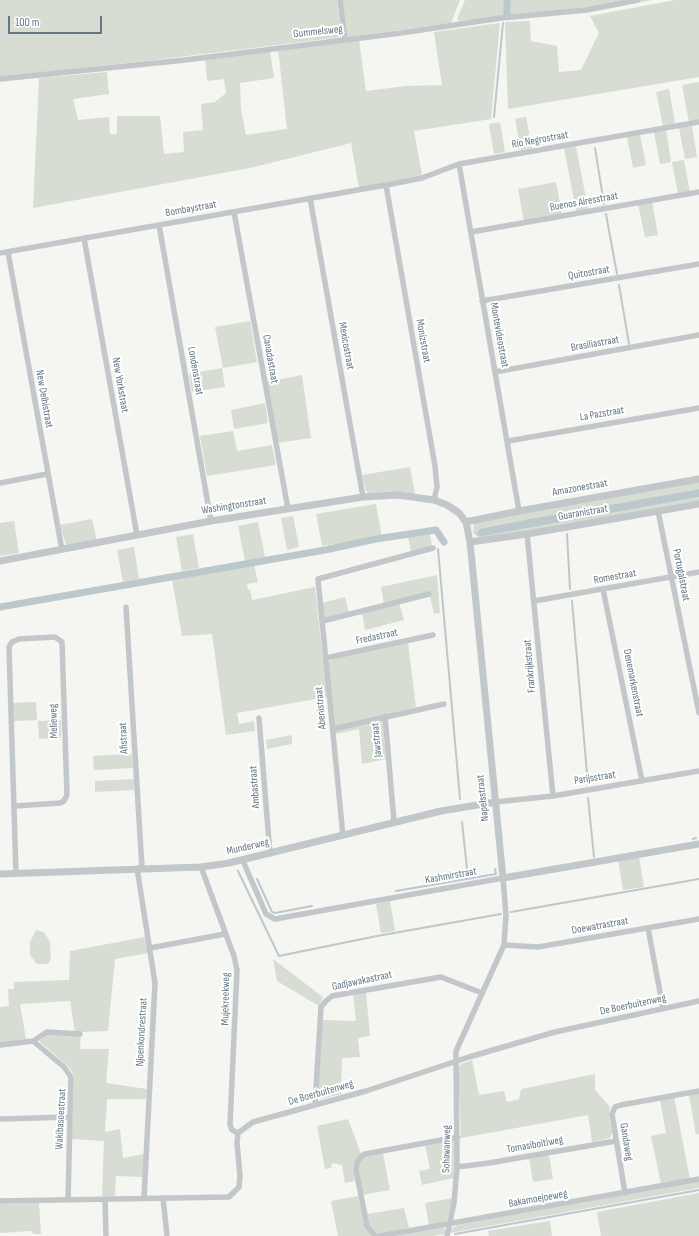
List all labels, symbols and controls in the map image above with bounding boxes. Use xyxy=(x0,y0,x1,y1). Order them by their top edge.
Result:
scale bar xyxy=(10,8,104,34)
text: 100 m xyxy=(15,15,40,30)
street label: Gummelsweg xyxy=(293,23,343,41)
street label: Rio Negrostraat xyxy=(511,129,569,151)
street label: Buenos Airesstraat xyxy=(549,190,619,214)
street label: Bombaystraat xyxy=(164,198,218,220)
street label: Quitostraat xyxy=(567,263,611,283)
street label: Montevideostraat xyxy=(487,302,511,368)
street label: Monizstraat xyxy=(413,318,433,364)
street label: Mexicostraat xyxy=(335,321,357,371)
street label: Brasiliastraat xyxy=(570,333,620,355)
street label: Canadastraat xyxy=(259,334,281,384)
street label: Londenstraat xyxy=(184,346,206,396)
street label: New Yorkstraat xyxy=(109,356,131,414)
street label: New Delhistraat xyxy=(32,369,56,429)
street label: La Pazstraat xyxy=(579,404,625,424)
street label: Amazonestraat xyxy=(551,477,609,499)
street label: Washingtonstraat xyxy=(201,494,267,518)
street label: Guaranistraat xyxy=(557,502,609,524)
street label: Portugalstraat xyxy=(669,548,693,602)
street label: Romestraat xyxy=(593,567,637,587)
street label: Fredastraat xyxy=(355,626,399,648)
street label: Frankrijkstraat xyxy=(521,639,539,693)
street label: Denemarkenstraat xyxy=(620,648,646,718)
street label: Abenistraat xyxy=(313,686,329,730)
street label: Melieweg xyxy=(47,703,61,739)
street label: Afistraat xyxy=(117,722,131,754)
street label: Jawstraat xyxy=(369,722,385,758)
street label: Ambastraat xyxy=(247,765,263,809)
street label: Parijsstraat xyxy=(573,768,617,788)
street label: Napelsstraat xyxy=(474,774,492,822)
street label: Munderweg xyxy=(226,836,270,858)
street label: Kashmirstraat xyxy=(424,865,478,887)
street label: Doewatrastraat xyxy=(571,915,629,937)
street label: Gadjawakastraat xyxy=(331,968,393,994)
street label: Mujekreekweg xyxy=(219,973,233,1025)
street label: De Boerbuitenweg xyxy=(599,992,667,1018)
street label: Njoenkondrestraat xyxy=(134,997,150,1067)
street label: De Boerbuitenweg xyxy=(287,1077,355,1109)
street label: Wakibasoestraat xyxy=(53,1088,69,1150)
street label: Gandaweg xyxy=(617,1122,635,1162)
street label: Sohawanweg xyxy=(440,1125,454,1173)
street label: Tomasiboitiweg xyxy=(506,1134,564,1156)
street label: Bakamoejoeweg xyxy=(508,1187,568,1211)

